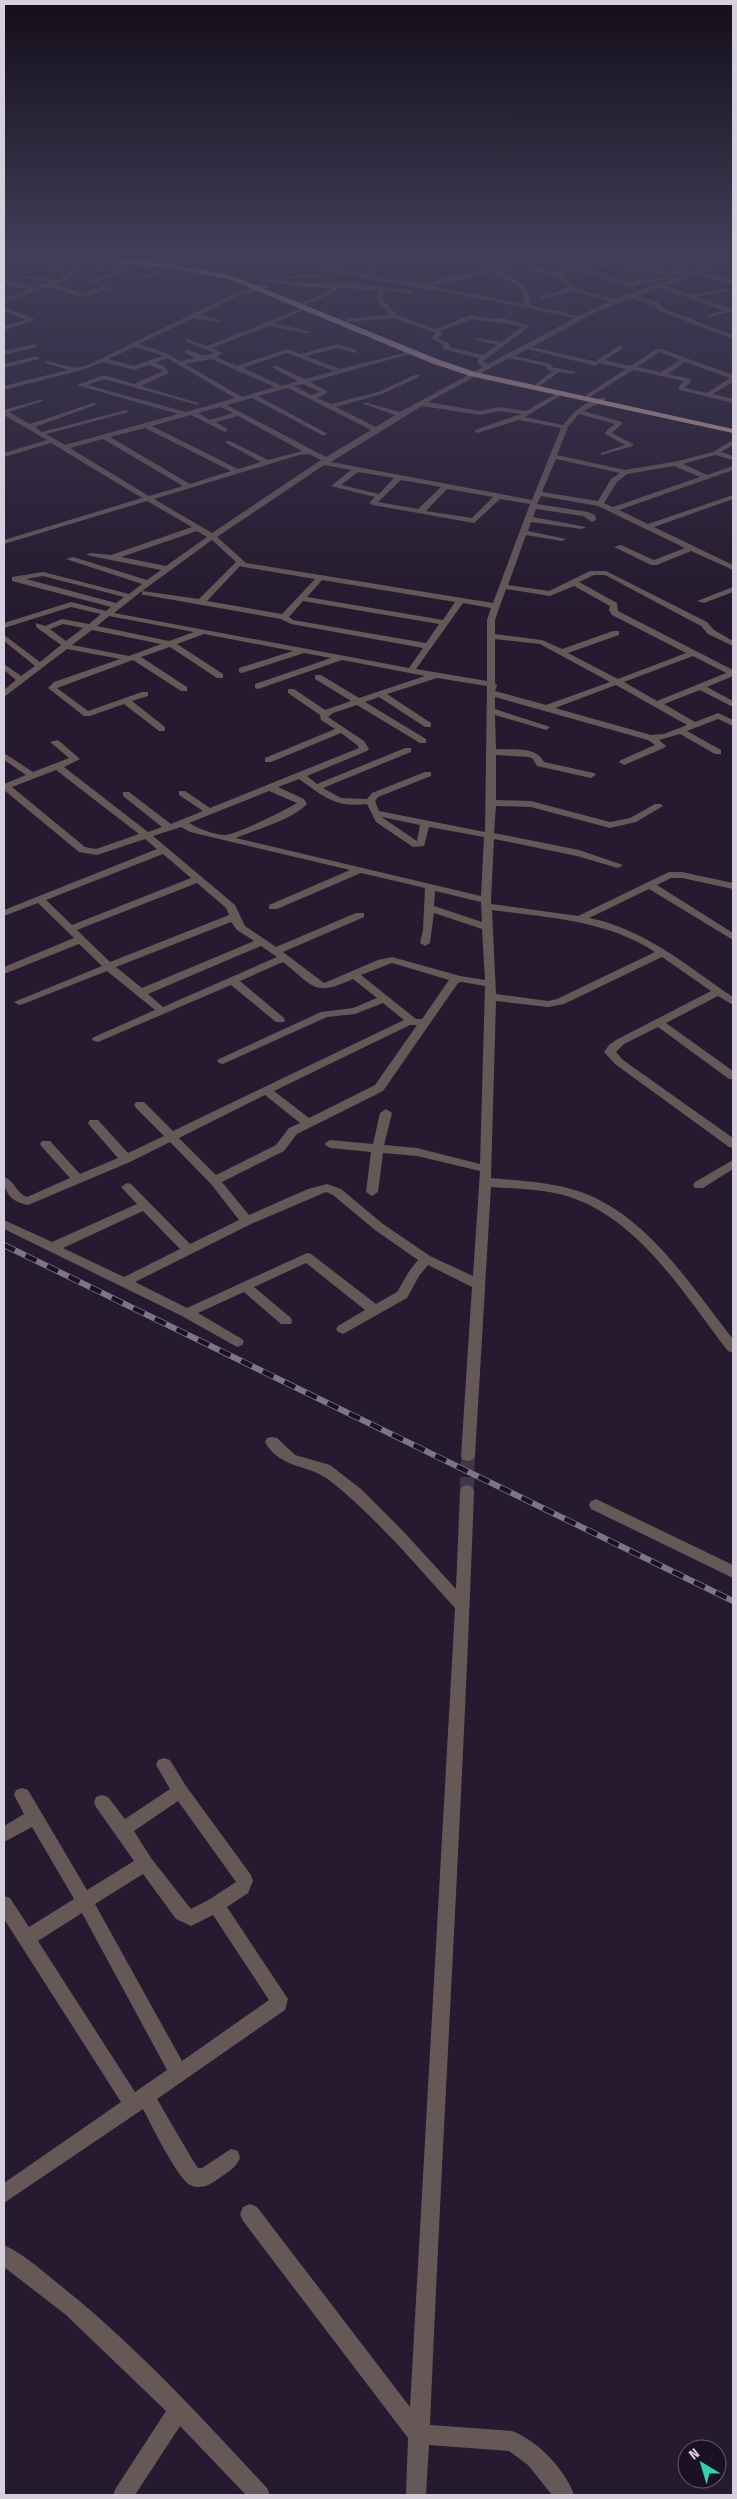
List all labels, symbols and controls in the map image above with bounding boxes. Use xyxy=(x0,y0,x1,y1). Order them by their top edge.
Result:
north arrow xyxy=(677,2439,727,2489)
text: N xyxy=(686,2445,703,2463)

